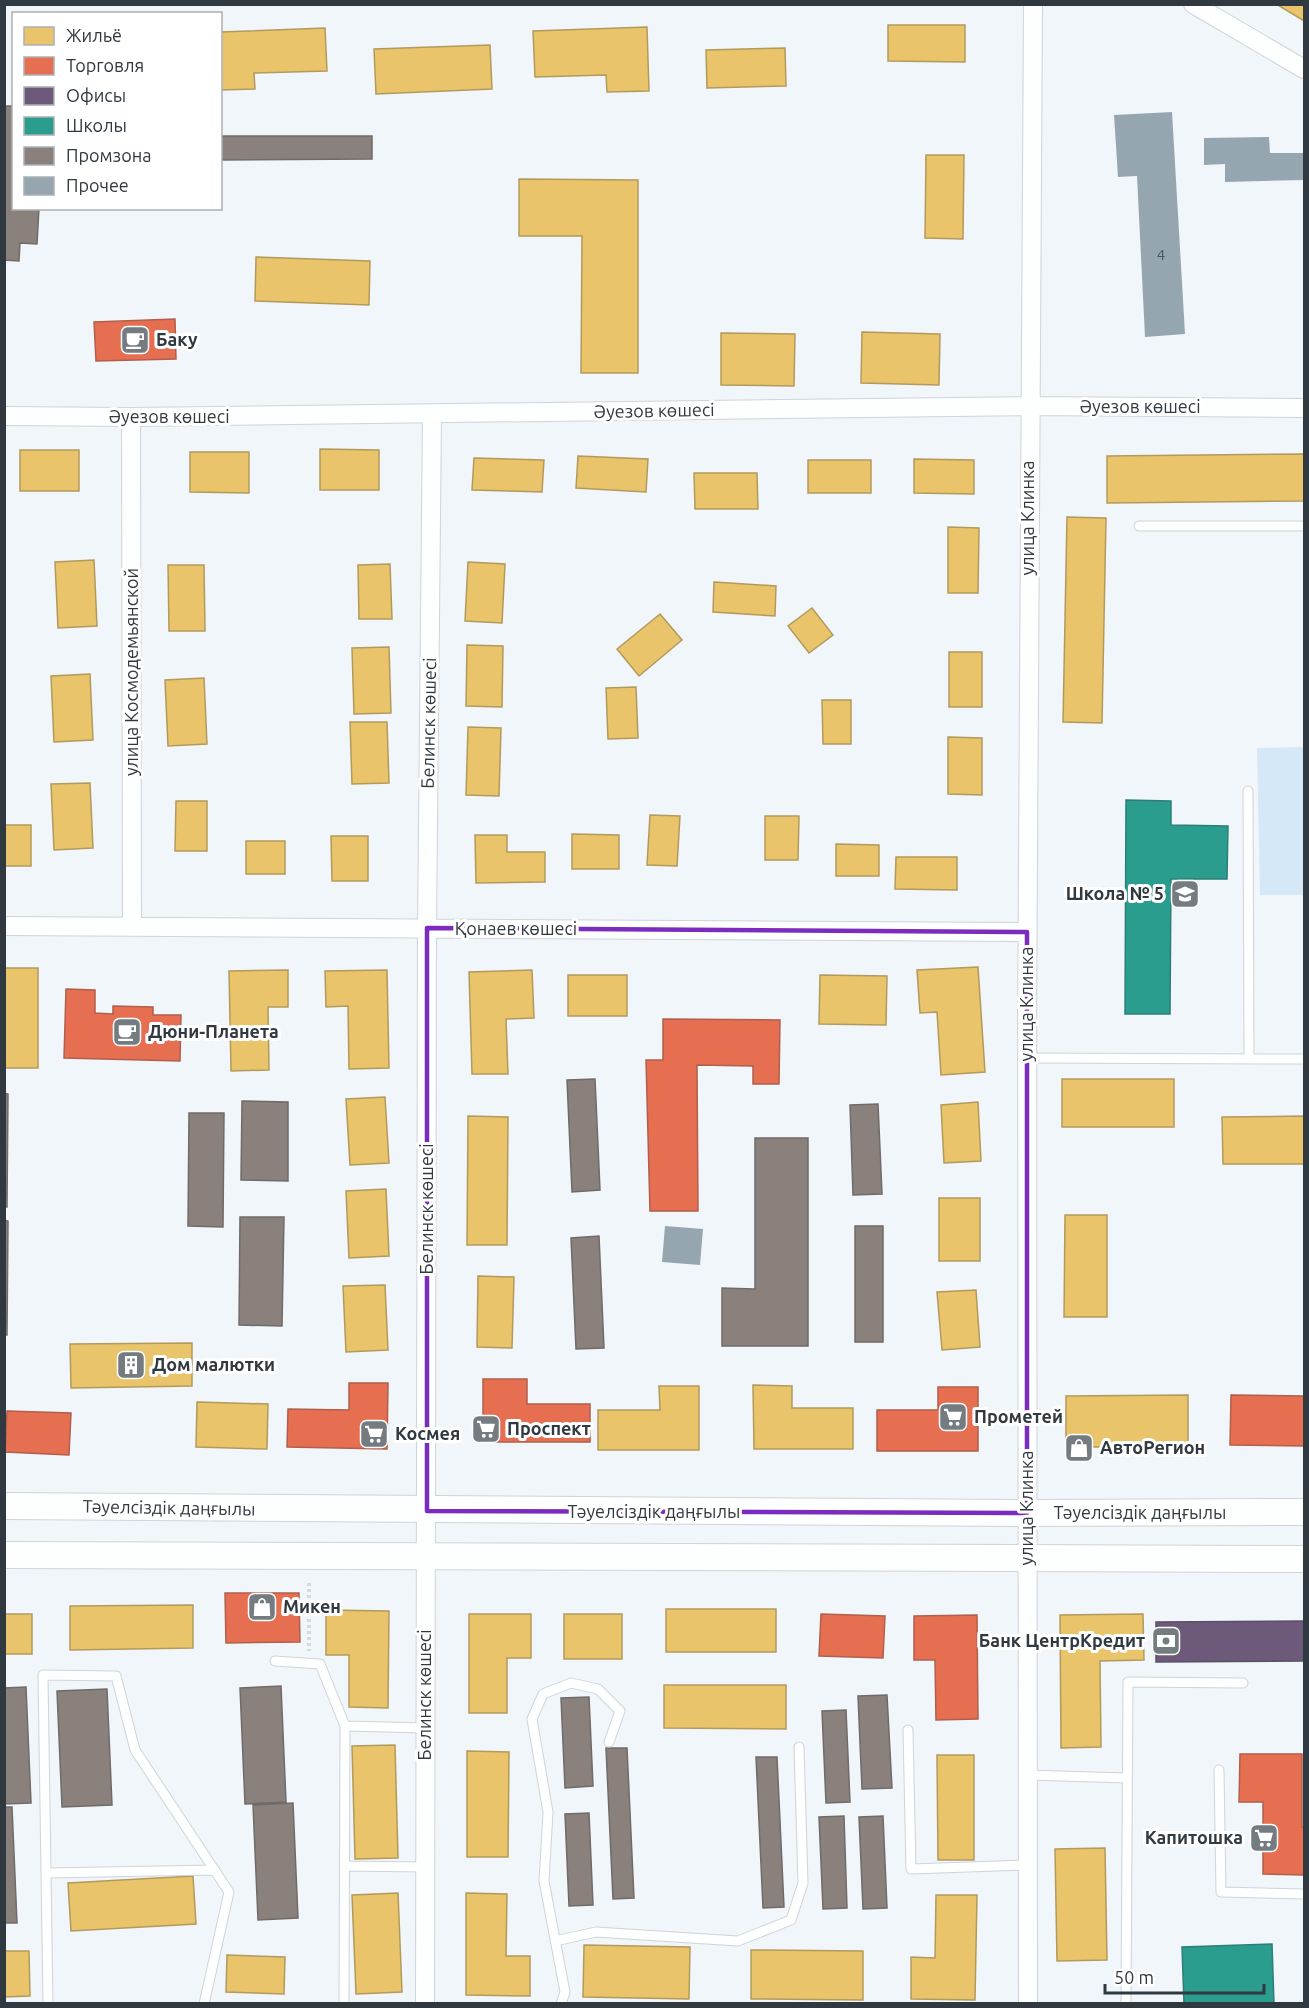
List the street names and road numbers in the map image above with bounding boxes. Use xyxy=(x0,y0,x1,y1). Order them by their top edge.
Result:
street label: Әуезов көшесі xyxy=(1079,396,1201,416)
street label: Әуезов көшесі xyxy=(593,399,715,421)
street label: Әуезов көшесі xyxy=(108,406,230,426)
street label: улица Клинка xyxy=(1017,461,1037,575)
street label: улица Космодемьянской xyxy=(121,568,141,776)
street label: Белинск көшесі xyxy=(417,657,439,789)
street label: Қонаев көшесі xyxy=(455,918,577,938)
street label: улица Клинка xyxy=(1016,947,1036,1061)
street label: Белинск көшесі xyxy=(416,1143,436,1275)
street label: улица Клинка xyxy=(1016,1451,1036,1565)
street label: Тәуелсіздік даңғылы xyxy=(82,1495,256,1519)
street label: Тәуелсіздік даңғылы xyxy=(568,1501,740,1521)
street label: Тәуелсіздік даңғылы xyxy=(1054,1502,1226,1522)
street label: Белинск көшесі xyxy=(414,1629,434,1761)

